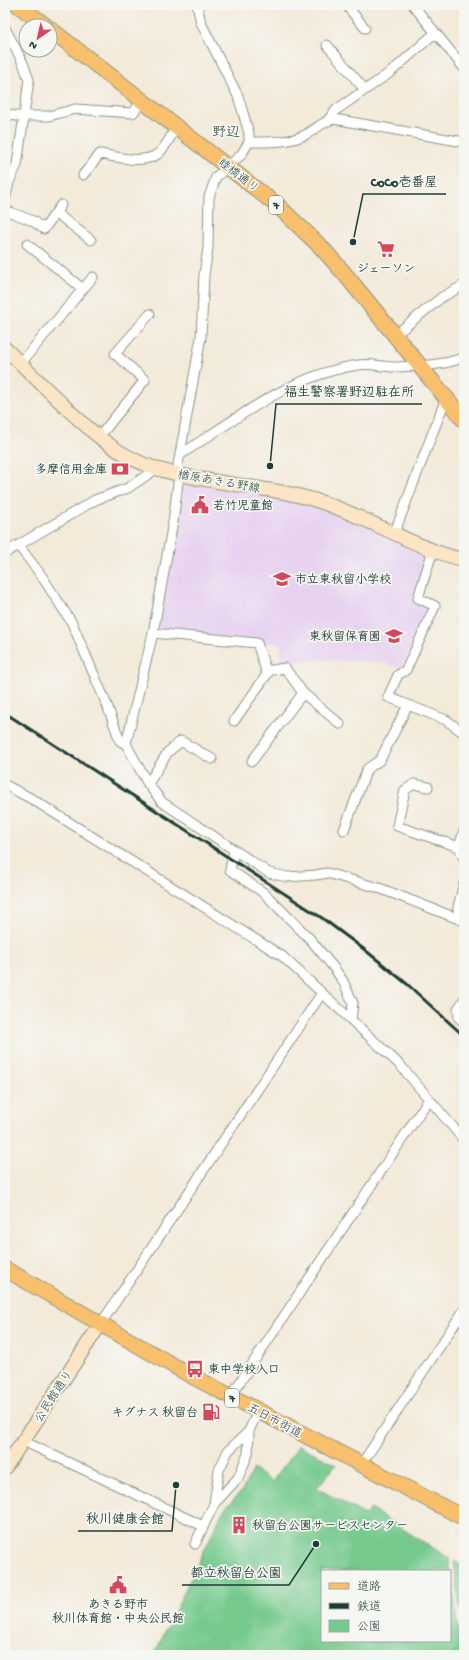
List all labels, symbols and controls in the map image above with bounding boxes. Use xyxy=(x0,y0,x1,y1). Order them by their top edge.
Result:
north arrow xyxy=(18,18,58,58)
text: N xyxy=(27,38,40,52)
district label: 野辺 xyxy=(212,125,240,142)
street label: 睦橋通り xyxy=(215,155,262,197)
callout: CoCo壱番屋 xyxy=(363,169,446,194)
text: CoCo壱番屋 xyxy=(370,175,437,191)
road number: 7 xyxy=(269,196,283,214)
supermarket icon: ジェーソン xyxy=(376,239,396,259)
place label: ジェーソン xyxy=(357,263,415,277)
callout: 福生警察署野辺駐在所 xyxy=(276,379,422,404)
text: 福生警察署野辺駐在所 xyxy=(284,385,414,401)
bank icon: 多摩信用金庫 xyxy=(110,459,130,479)
place label: 多摩信用金庫 xyxy=(35,463,107,478)
street label: 楢原あきる野線 xyxy=(176,468,261,497)
public building icon: 若竹児童館 xyxy=(190,495,210,515)
place label: 若竹児童館 xyxy=(213,499,273,514)
school or university icon: 市立東秋留小学校 xyxy=(272,569,292,589)
place label: 市立東秋留小学校 xyxy=(295,573,391,588)
school or university icon: 東秋留保育園 xyxy=(384,626,404,646)
place label: 東秋留保育園 xyxy=(309,630,381,645)
bus stop icon: 東中学校入口 xyxy=(185,1359,205,1379)
place label: 東中学校入口 xyxy=(208,1363,280,1378)
street label: 公民館通り xyxy=(32,1368,77,1426)
road number: 7 xyxy=(225,1389,239,1407)
street label: 五日市街道 xyxy=(244,1401,304,1442)
fuel station icon: キグナス 秋留台 xyxy=(201,1402,221,1422)
place label: キグナス 秋留台 xyxy=(111,1406,198,1421)
callout: 秋川健康会館 xyxy=(78,1506,172,1531)
text: 秋川健康会館 xyxy=(86,1512,164,1528)
building icon: 秋留台公園サービスセンター xyxy=(229,1515,249,1535)
place label: 秋留台公園サービスセンター xyxy=(252,1519,408,1534)
callout: 都立秋留台公園 xyxy=(182,1560,289,1585)
text: 都立秋留台公園 xyxy=(189,1566,282,1582)
legend xyxy=(321,1570,451,1642)
public building icon: あきる野市 秋川体育館・中央公民館 xyxy=(108,1575,128,1595)
text: 道路 xyxy=(357,1580,381,1595)
place label: あきる野市 秋川体育館・中央公民館 xyxy=(52,1598,184,1627)
text: 鉄道 xyxy=(357,1600,381,1615)
text: 公園 xyxy=(357,1620,381,1635)

